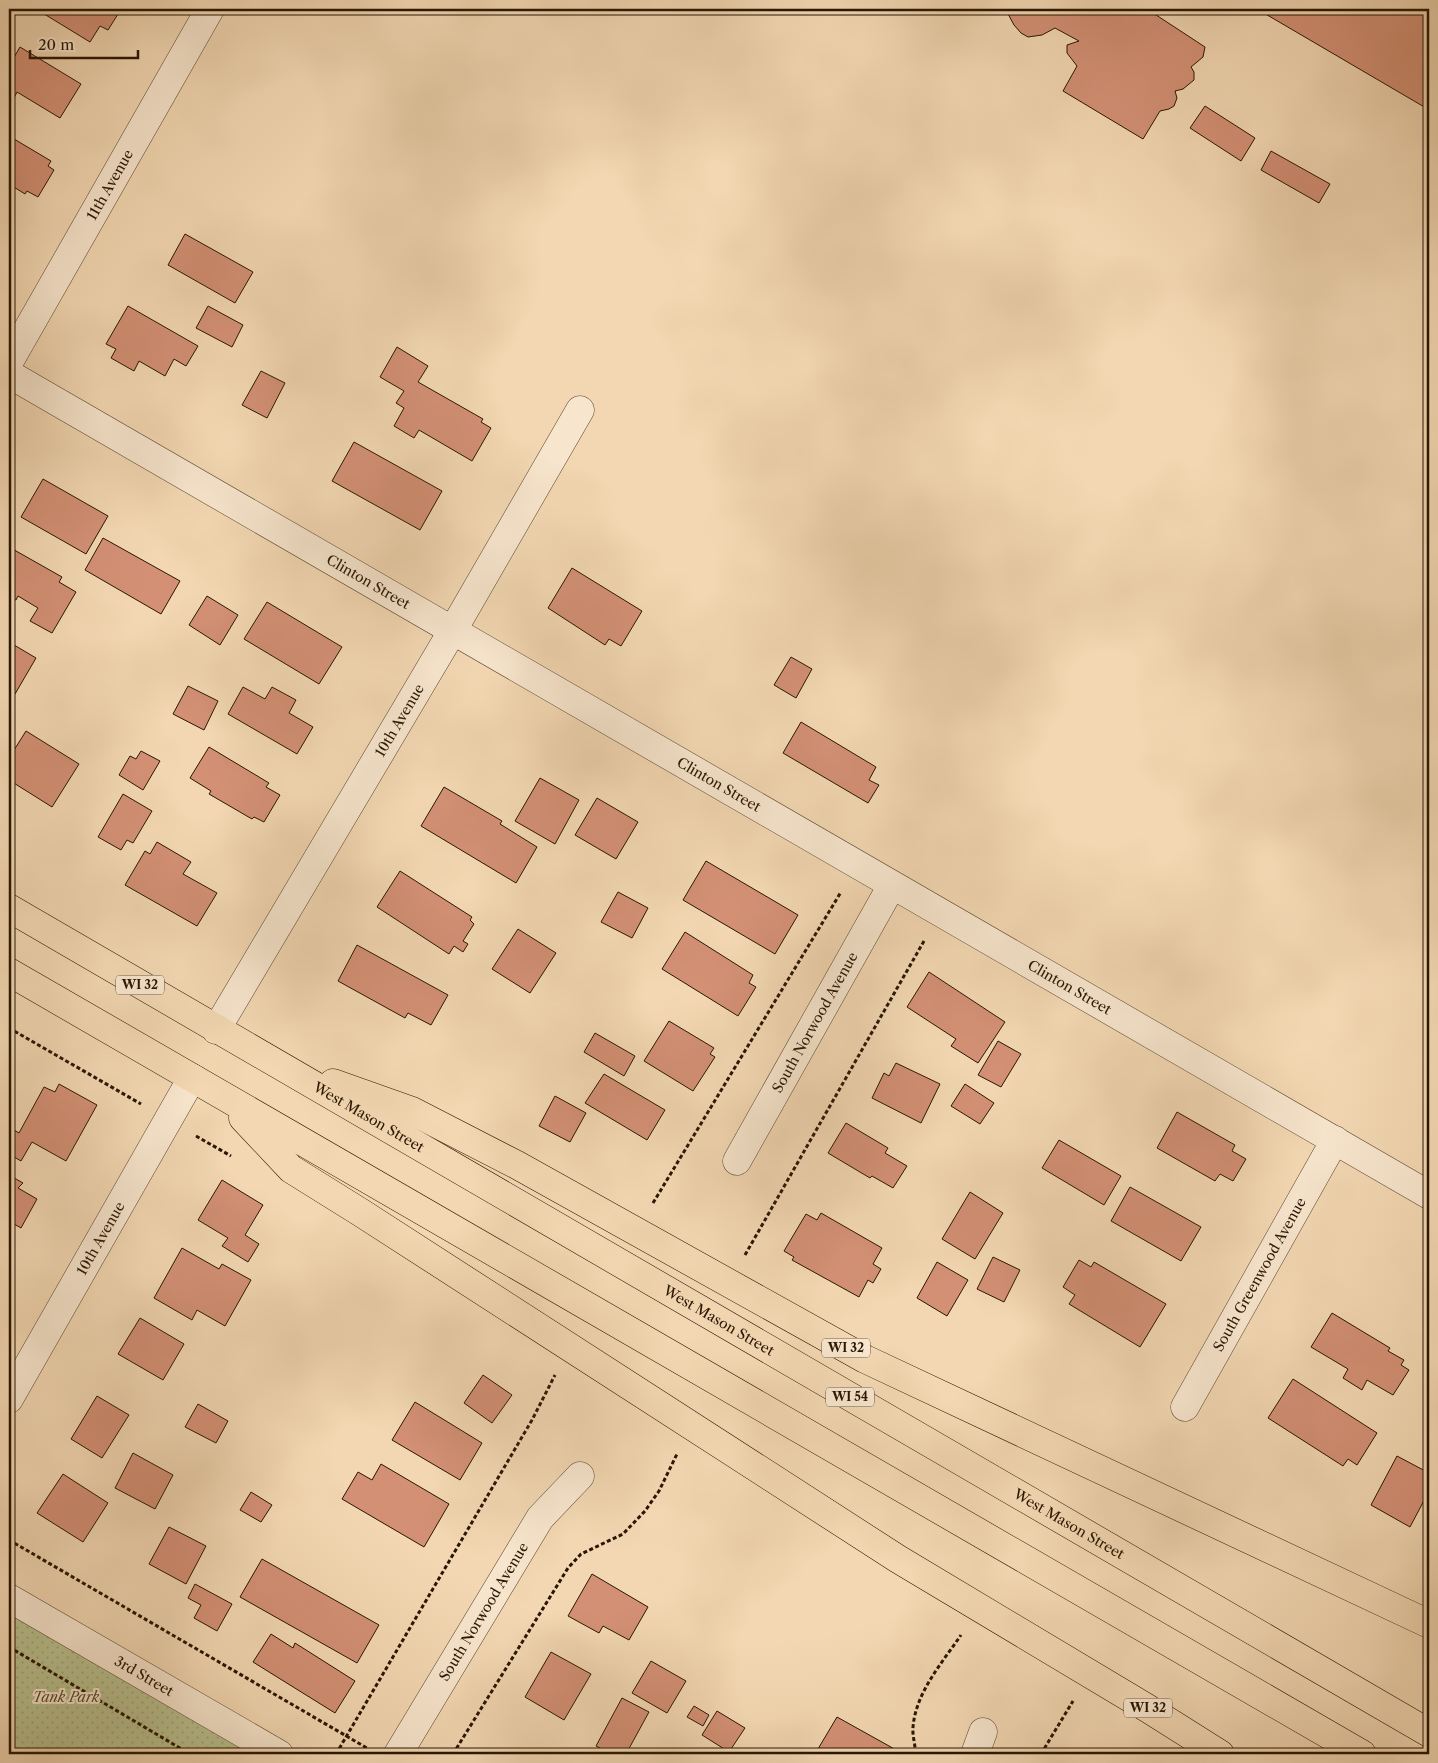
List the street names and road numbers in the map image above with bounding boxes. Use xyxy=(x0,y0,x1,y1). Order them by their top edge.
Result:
street label: 11th Avenue xyxy=(83,146,137,223)
street label: Clinton Street xyxy=(323,550,413,613)
street label: 10th Avenue xyxy=(371,681,428,760)
street label: Clinton Street xyxy=(674,753,764,816)
street label: South Norwood Avenue xyxy=(768,949,862,1096)
street label: Clinton Street xyxy=(1024,956,1115,1018)
road number: WI 32 xyxy=(116,976,164,994)
street label: West Mason Street xyxy=(309,1077,427,1156)
street label: South Greenwood Avenue xyxy=(1209,1194,1310,1355)
street label: 10th Avenue xyxy=(73,1198,129,1278)
street label: West Mason Street xyxy=(659,1281,777,1360)
road number: WI 32 xyxy=(822,1339,870,1358)
road number: WI 54 xyxy=(826,1388,874,1406)
street label: West Mason Street xyxy=(1010,1484,1128,1563)
street label: South Norwood Avenue xyxy=(435,1539,532,1684)
street label: 3rd Street xyxy=(111,1652,177,1700)
road number: WI 32 xyxy=(1124,1699,1172,1718)

